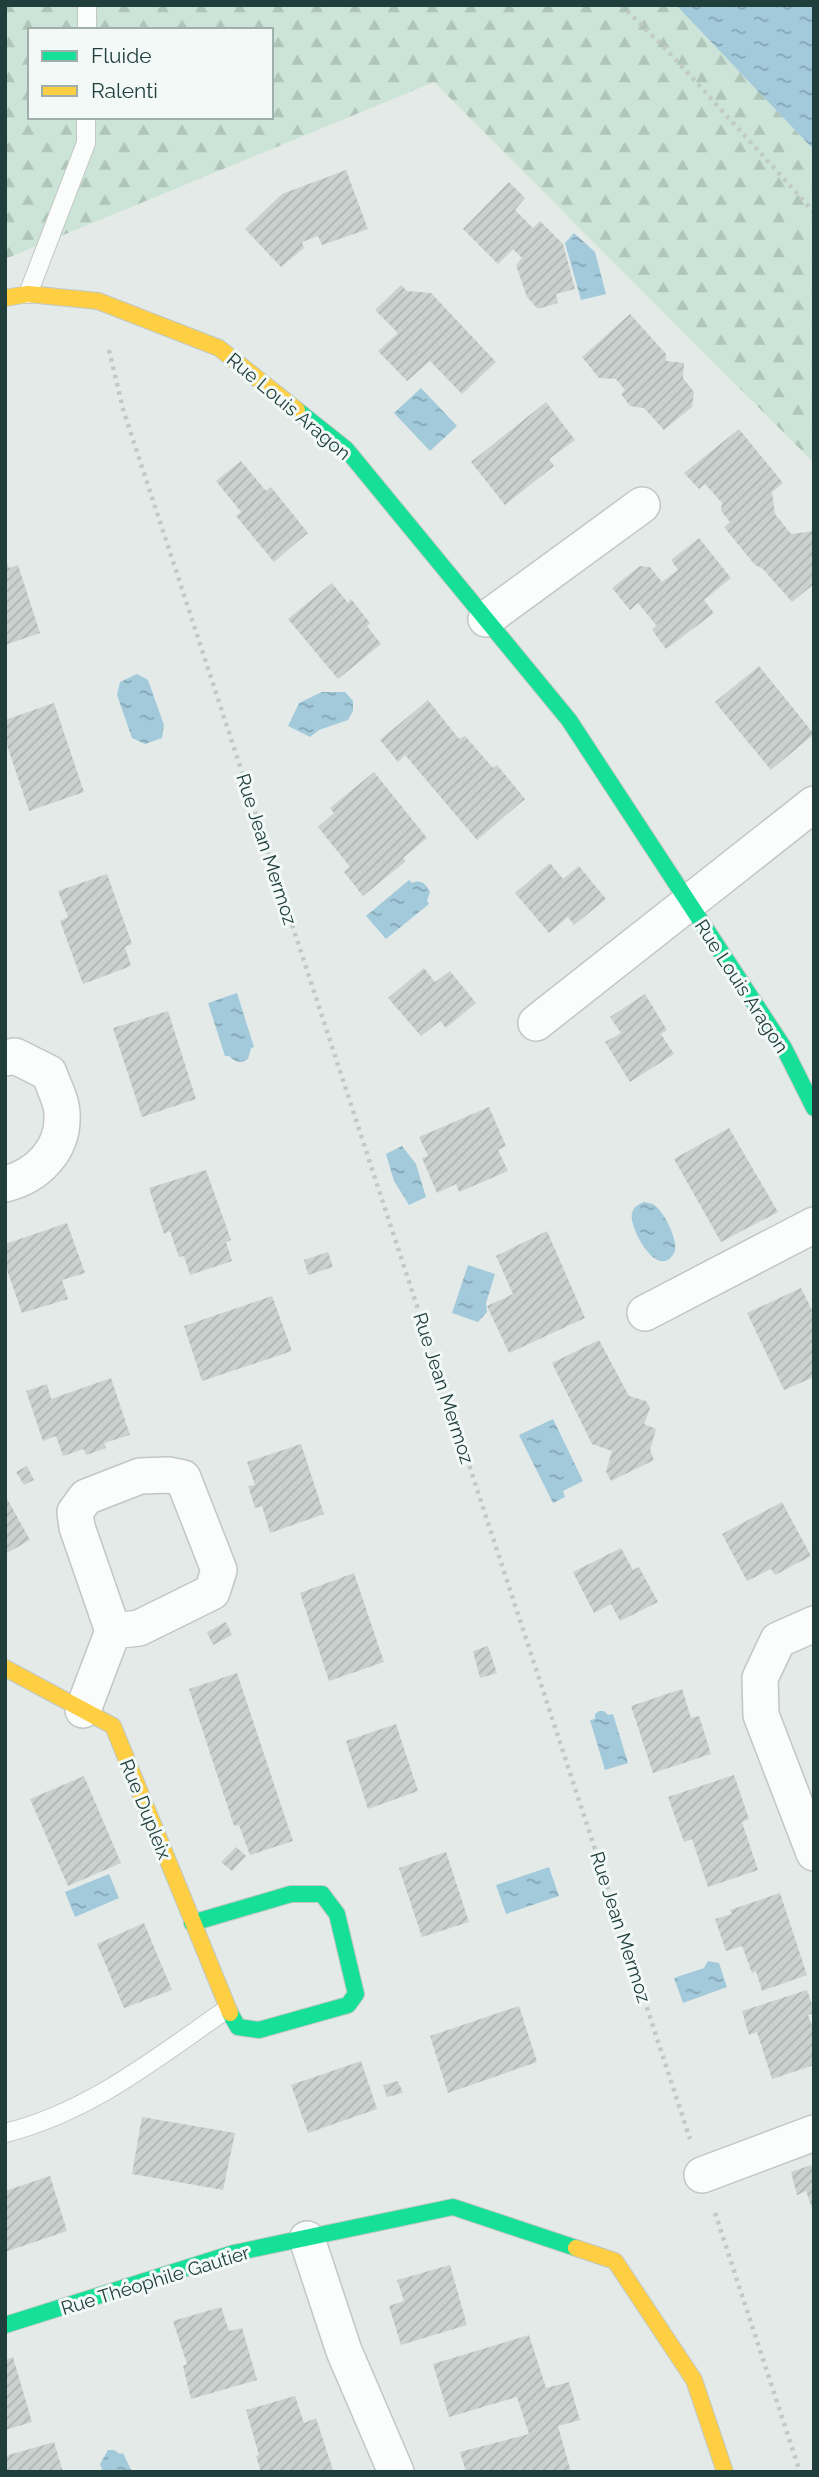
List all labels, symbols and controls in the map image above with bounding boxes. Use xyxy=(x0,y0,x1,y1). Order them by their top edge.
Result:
legend xyxy=(28,28,273,119)
text: Fluide xyxy=(91,43,152,68)
text: Ralenti xyxy=(91,78,158,103)
street label: Rue Louis Aragon xyxy=(223,348,355,464)
street label: Rue Jean Mermoz xyxy=(232,771,302,927)
street label: Rue Louis Aragon xyxy=(691,915,793,1057)
street label: Rue Jean Mermoz xyxy=(409,1310,479,1466)
street label: Rue Dupleix xyxy=(116,1756,176,1863)
street label: Rue Jean Mermoz xyxy=(586,1849,656,2005)
street label: Rue Théophile Gautier xyxy=(58,2241,252,2319)

